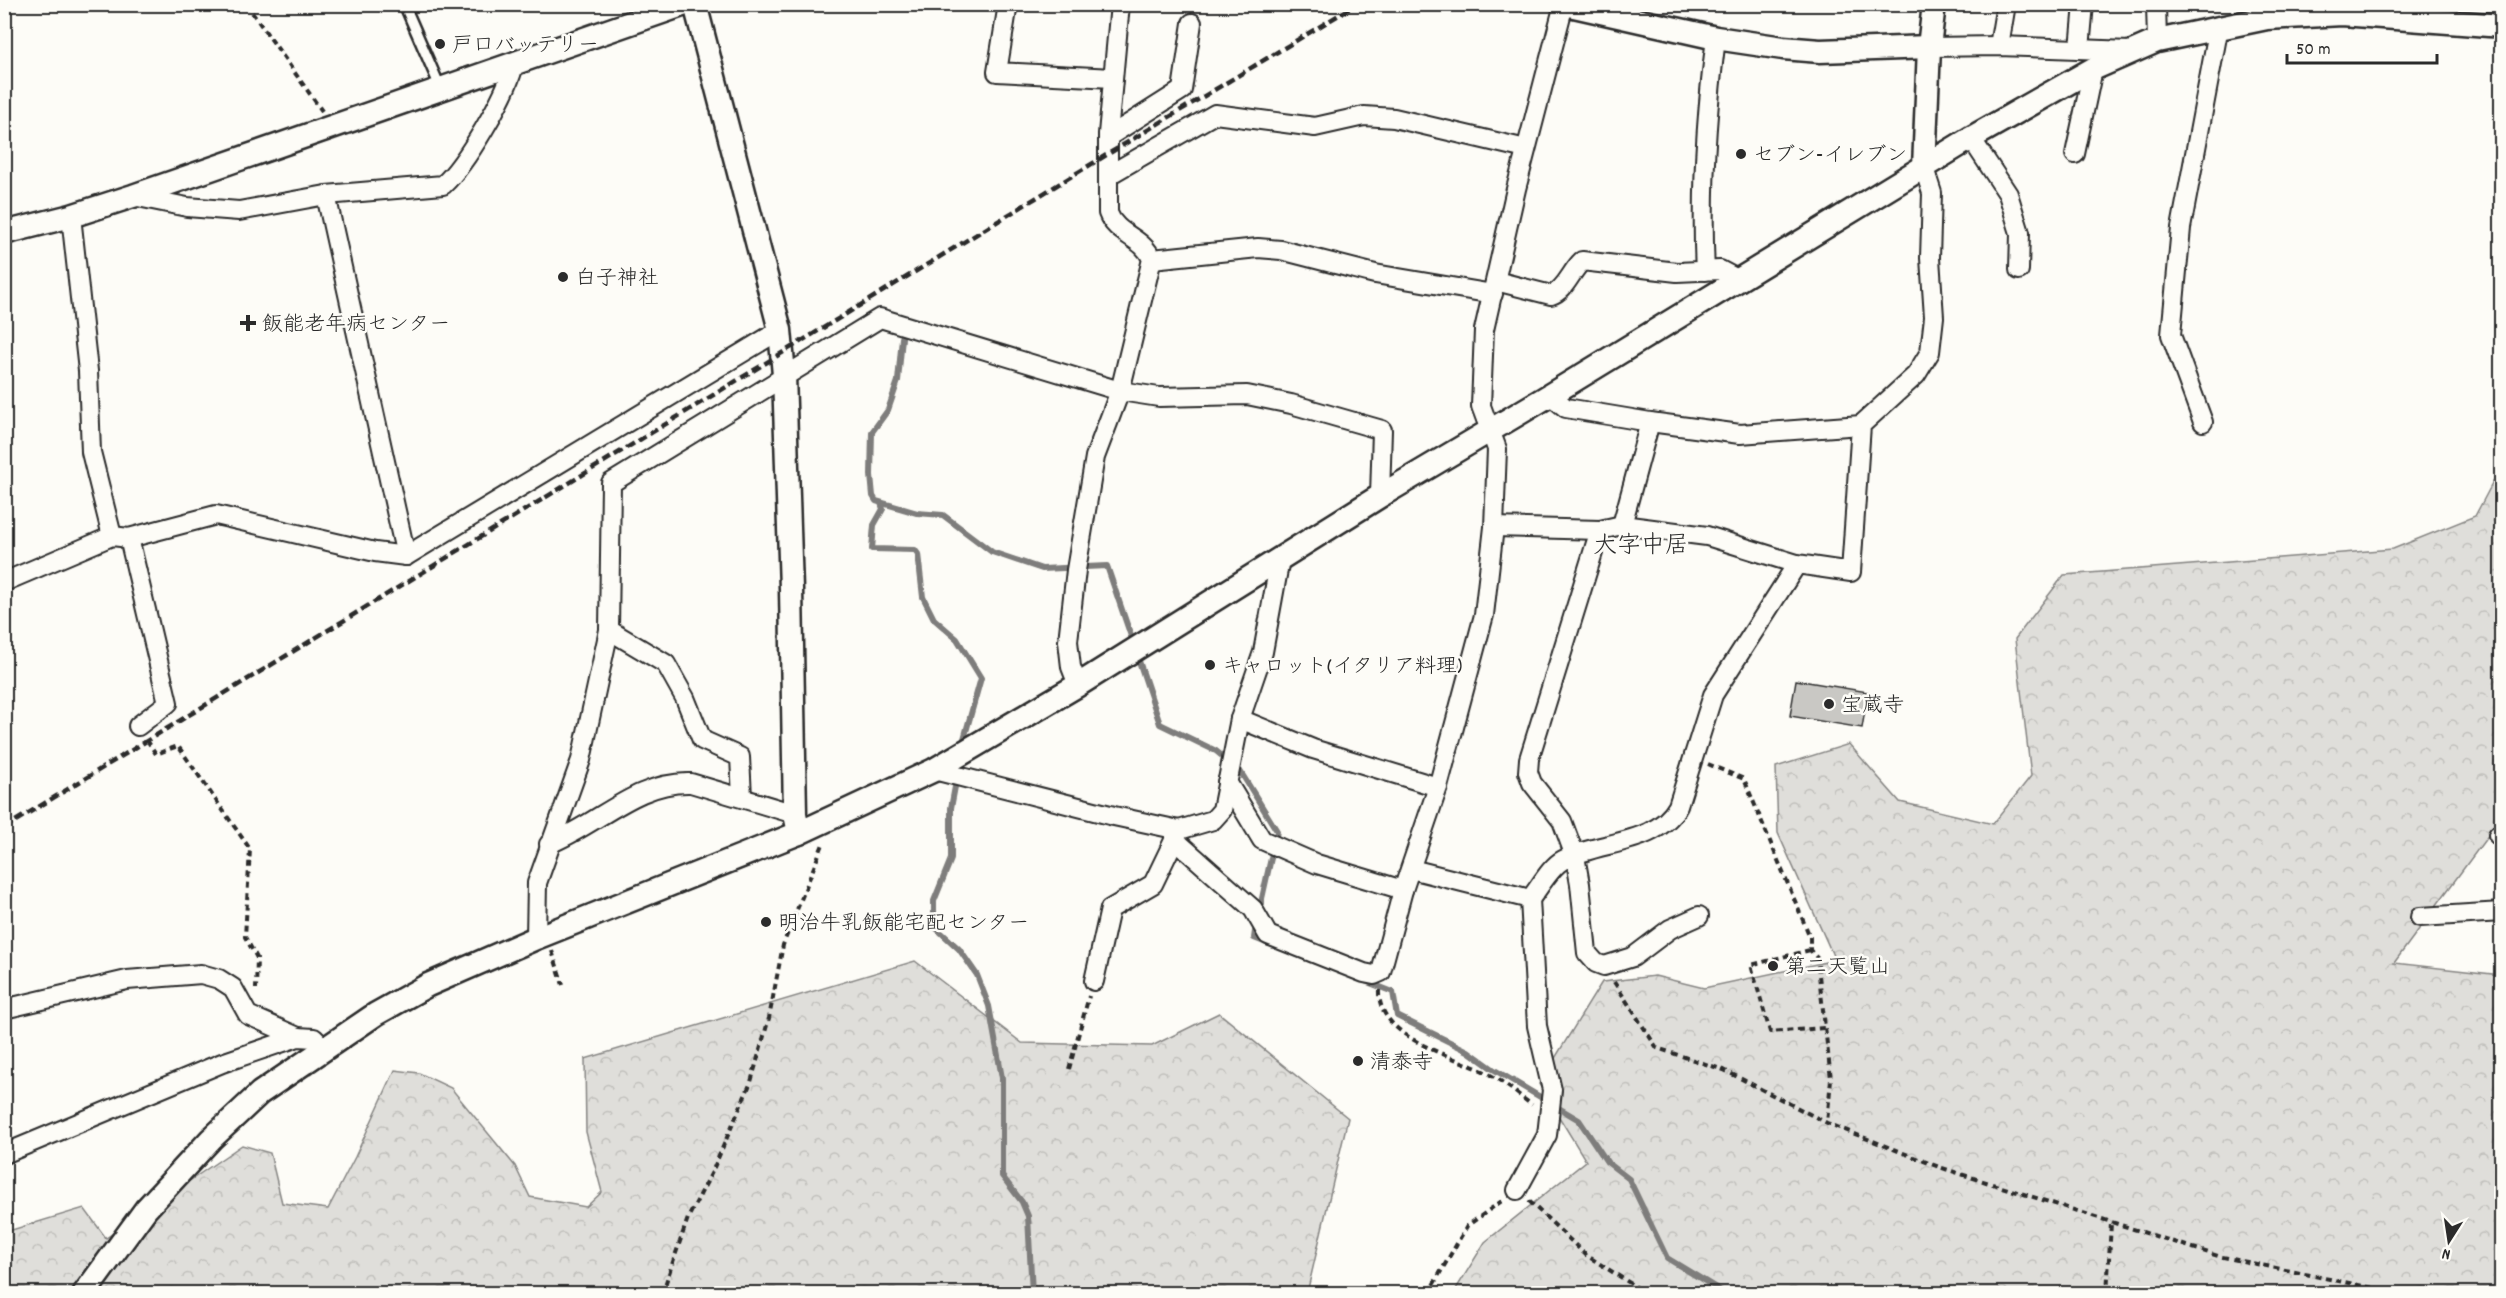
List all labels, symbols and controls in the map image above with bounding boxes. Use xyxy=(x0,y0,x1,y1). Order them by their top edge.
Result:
scale bar xyxy=(2287,27,2437,65)
place label: 戸口バッテリー xyxy=(452,32,599,62)
marker: 戸口バッテリー xyxy=(433,37,447,51)
text: 50 m xyxy=(2296,38,2331,63)
place label: セブン-イレブン xyxy=(1753,142,1907,172)
marker: セブン-イレブン xyxy=(1734,147,1748,161)
place label: 白子神社 xyxy=(575,265,659,295)
marker: 白子神社 xyxy=(556,270,570,284)
place label: 飯能老年病センター xyxy=(262,311,450,341)
marker: 飯能老年病センター xyxy=(239,314,257,332)
district label: 大字中居 xyxy=(1593,530,1689,564)
place label: キャロット(イタリア料理) xyxy=(1222,653,1462,683)
marker: キャロット(イタリア料理) xyxy=(1203,658,1217,672)
place label: 宝蔵寺 xyxy=(1841,692,1904,722)
marker: 宝蔵寺 xyxy=(1822,697,1836,711)
place label: 明治牛乳飯能宅配センター xyxy=(778,910,1029,940)
marker: 明治牛乳飯能宅配センター xyxy=(759,915,773,929)
place label: 第二天覧山 xyxy=(1785,954,1890,984)
marker: 第二天覧山 xyxy=(1766,959,1780,973)
place label: 清泰寺 xyxy=(1370,1049,1433,1079)
marker: 清泰寺 xyxy=(1351,1054,1365,1068)
north arrow xyxy=(2419,1211,2479,1271)
text: N xyxy=(2440,1241,2453,1265)

